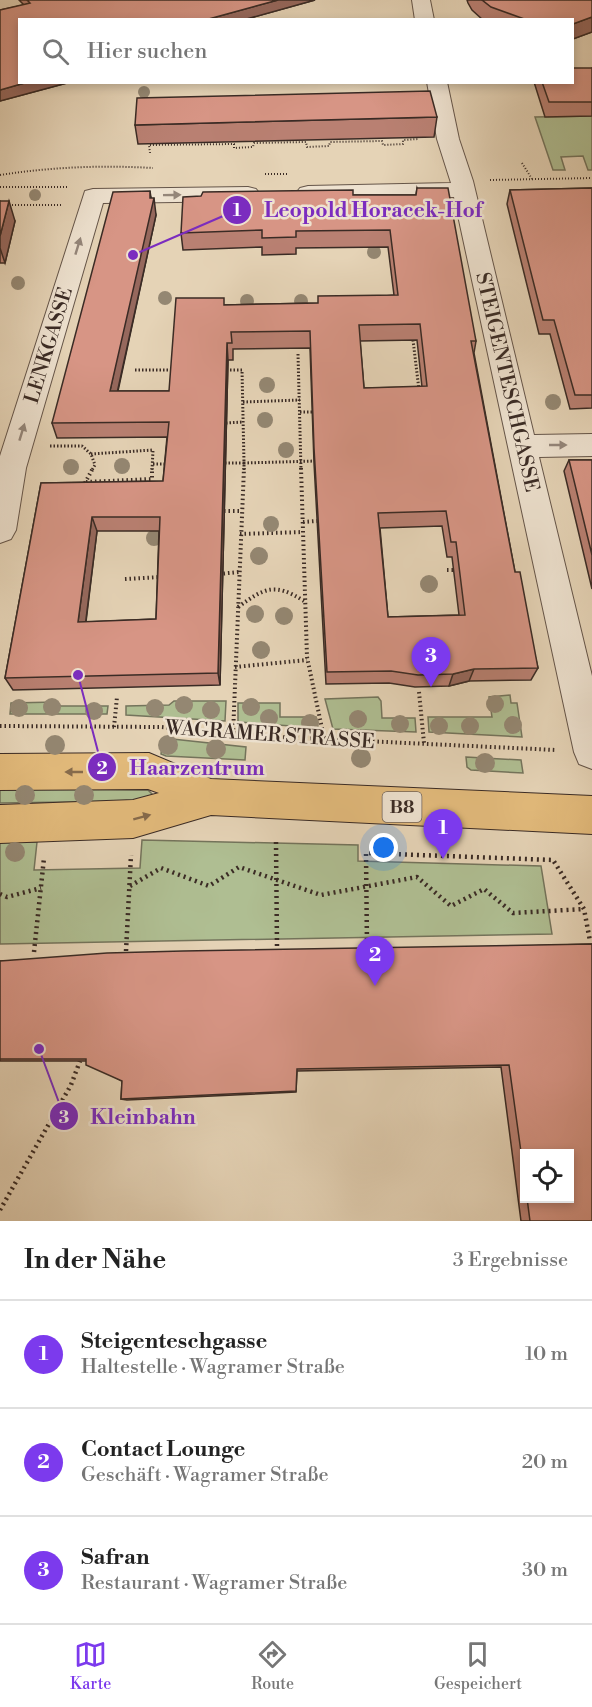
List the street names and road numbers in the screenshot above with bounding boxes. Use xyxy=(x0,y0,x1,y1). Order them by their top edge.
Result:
street label: STEIGENTESCHGASSE xyxy=(469,270,544,494)
street label: LENKGASSE xyxy=(20,284,79,407)
street label: WAGRAMER STRASSE xyxy=(163,716,375,755)
road number: B8 xyxy=(382,792,422,822)

